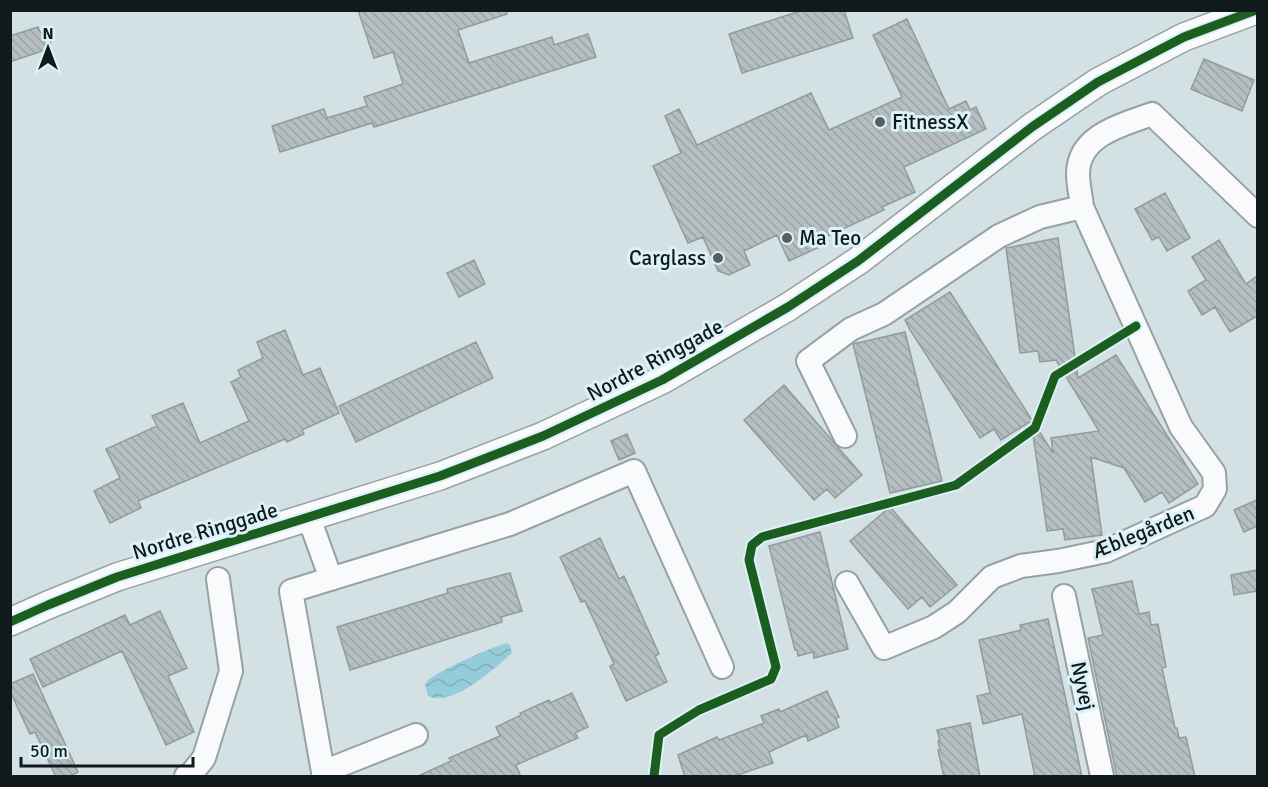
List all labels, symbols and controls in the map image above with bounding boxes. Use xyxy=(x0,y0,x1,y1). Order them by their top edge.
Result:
north arrow xyxy=(18,18,78,78)
text: N xyxy=(42,24,54,44)
place label: FitnessX xyxy=(892,109,969,135)
marker: FitnessX xyxy=(873,115,887,129)
place label: Ma Teo xyxy=(799,225,861,251)
marker: Ma Teo xyxy=(780,231,794,245)
place label: Carglass xyxy=(629,245,706,271)
marker: Carglass xyxy=(711,251,725,265)
street label: Nordre Ringgade xyxy=(582,313,728,407)
street label: Nordre Ringgade xyxy=(129,497,281,565)
street label: Æblegården xyxy=(1088,500,1198,564)
street label: Nyvej xyxy=(1065,659,1101,713)
scale bar xyxy=(21,730,194,768)
text: 50 m xyxy=(30,740,68,762)

